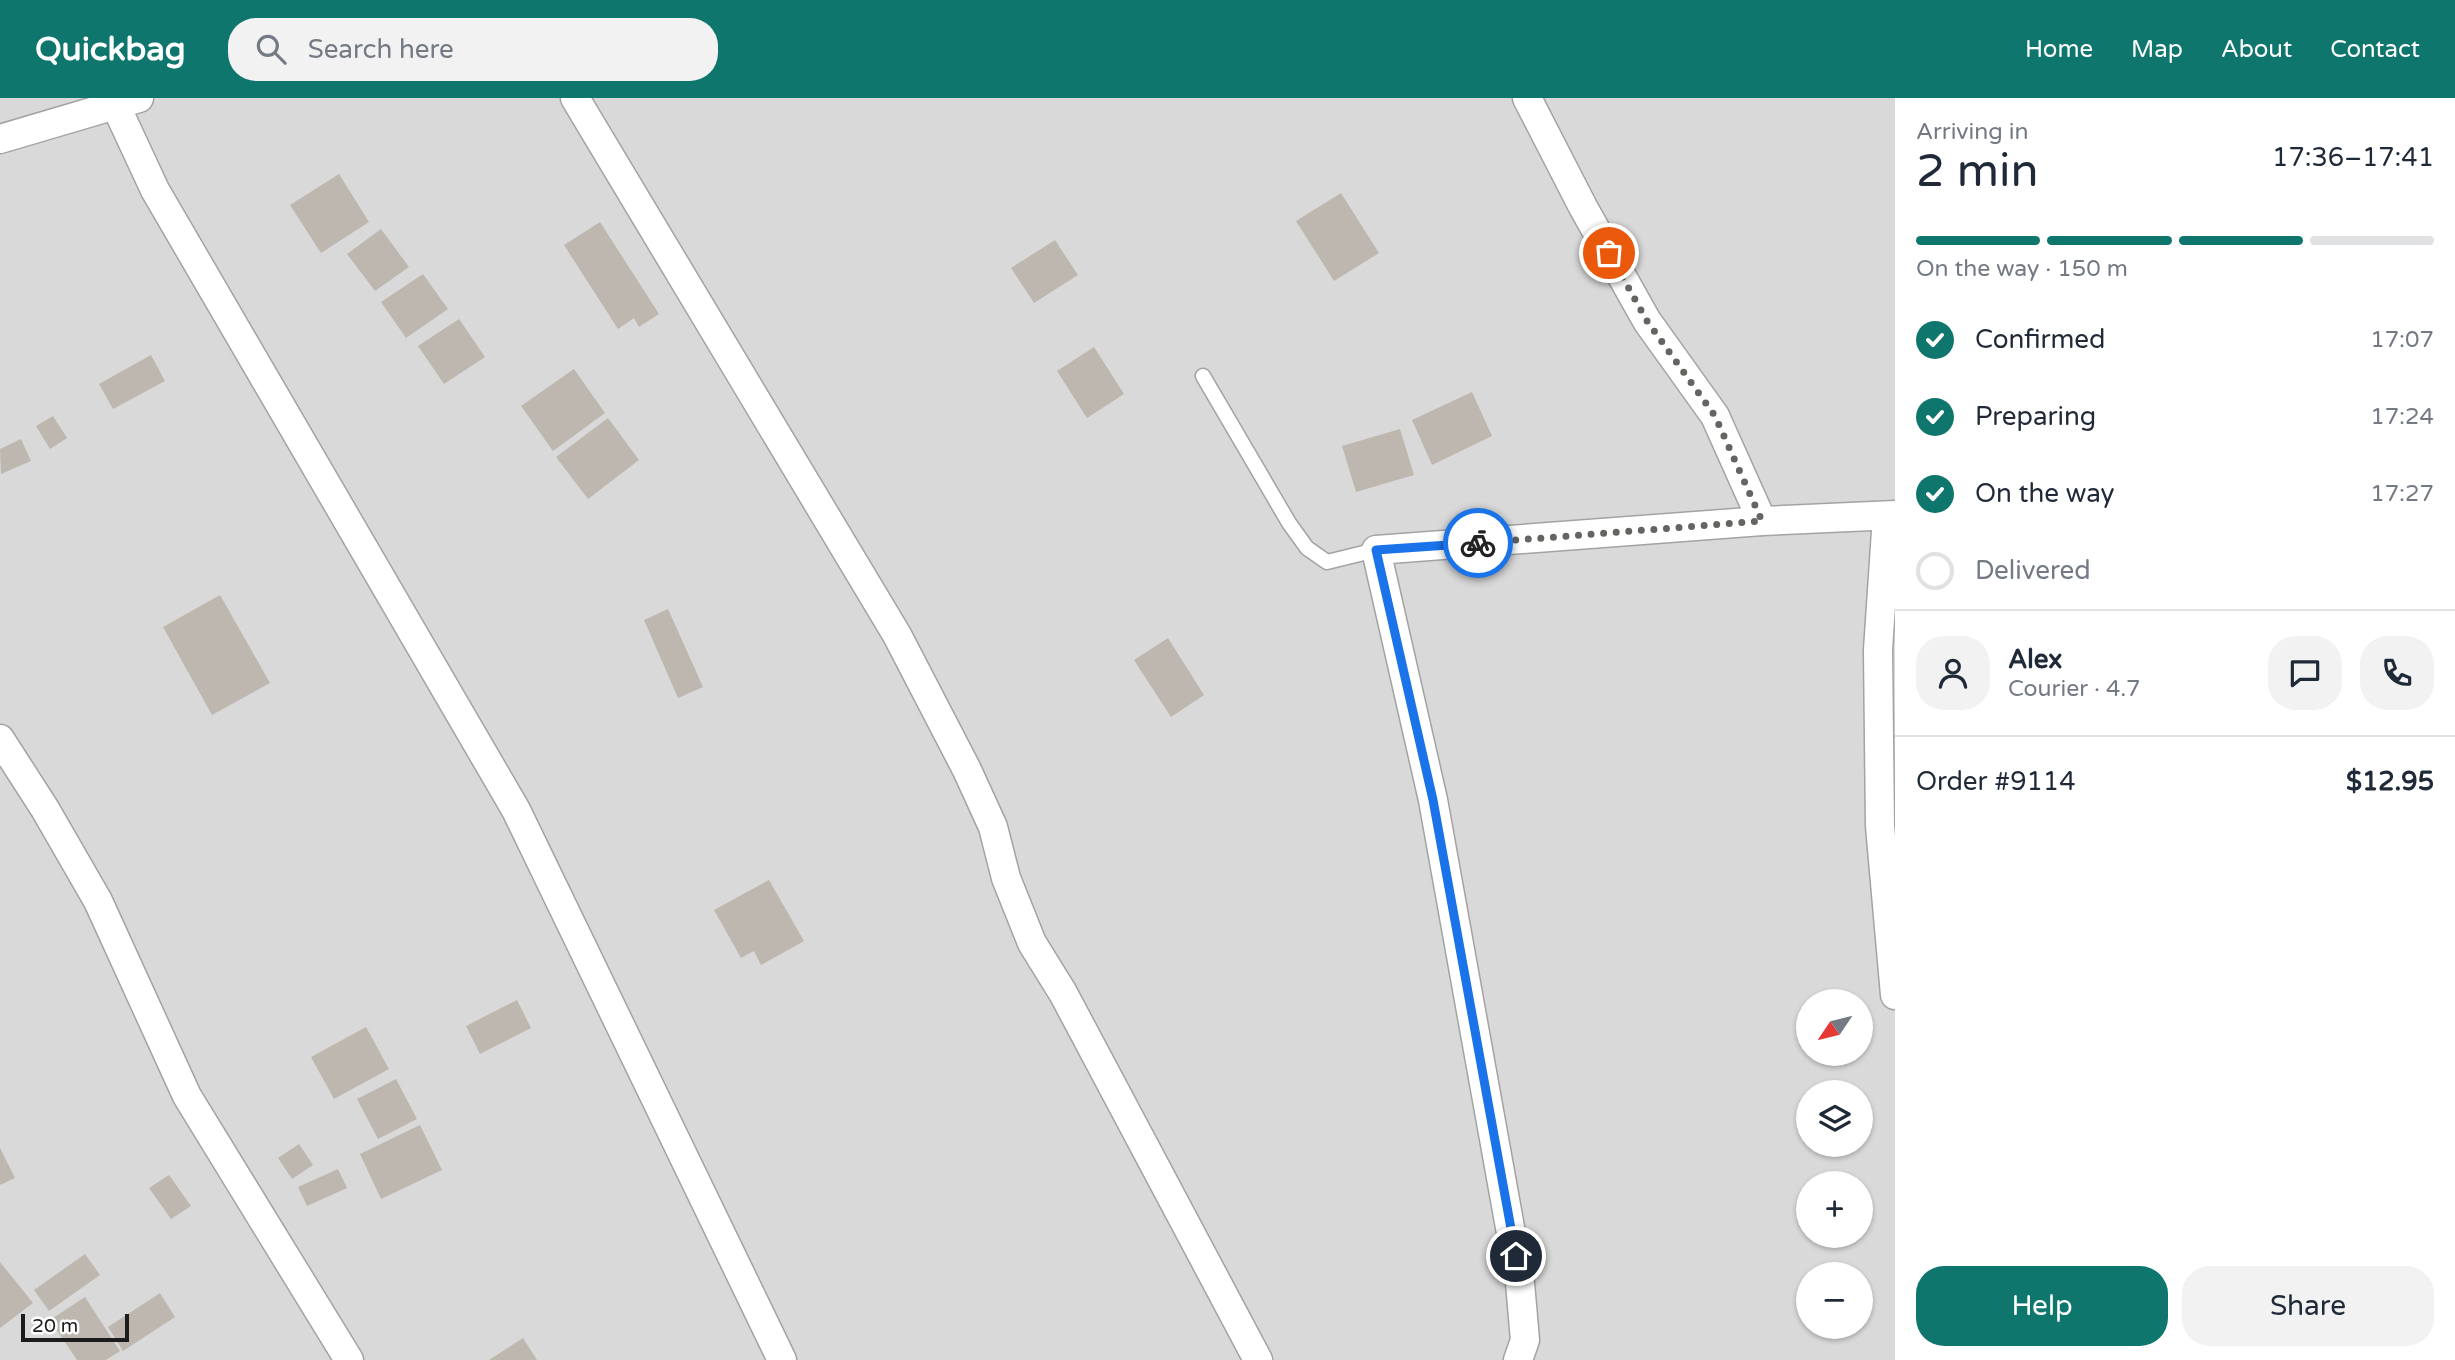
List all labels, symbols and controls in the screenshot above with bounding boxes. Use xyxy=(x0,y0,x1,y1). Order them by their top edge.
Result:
search box xyxy=(228,18,718,81)
text: Quickbag xyxy=(35,30,186,69)
icon: search xyxy=(252,30,290,68)
text: Search here xyxy=(308,34,454,65)
text: Home xyxy=(2025,35,2093,64)
text: Map xyxy=(2131,35,2183,64)
text: About xyxy=(2221,35,2292,64)
text: Contact xyxy=(2330,35,2420,64)
text: Arriving in xyxy=(1916,118,2029,146)
text: 17:36–17:41 xyxy=(2272,142,2434,173)
text: 2 min xyxy=(1916,144,2039,199)
pin xyxy=(1579,223,1639,283)
icon: bag xyxy=(1590,234,1628,272)
text: On the way · 150 m xyxy=(1916,255,2128,283)
icon: check xyxy=(1916,321,1954,359)
text: Confirmed xyxy=(1975,324,2105,355)
text: 17:07 xyxy=(2370,326,2434,354)
icon: check xyxy=(1916,398,1954,436)
text: Preparing xyxy=(1975,401,2096,432)
text: 17:24 xyxy=(2370,403,2434,431)
icon: check xyxy=(1916,475,1954,513)
text: On the way xyxy=(1975,478,2115,509)
text: 17:27 xyxy=(2370,480,2434,508)
courier xyxy=(1443,508,1513,578)
icon: bike xyxy=(1459,524,1497,562)
text: Delivered xyxy=(1975,555,2091,586)
button: person xyxy=(1916,636,1990,710)
button: chat xyxy=(2268,636,2342,710)
button: phone xyxy=(2360,636,2434,710)
text: Alex xyxy=(2008,644,2062,675)
text: Courier · 4.7 xyxy=(2008,675,2141,703)
text: Order #9114 xyxy=(1916,766,2076,797)
text: $12.95 xyxy=(2346,766,2434,797)
north arrow xyxy=(1796,989,1872,1066)
map controls xyxy=(1796,989,1873,1339)
button: layers xyxy=(1796,1080,1873,1157)
button: + xyxy=(1796,1171,1873,1248)
pin xyxy=(1486,1226,1546,1286)
icon: home xyxy=(1497,1237,1535,1275)
button: − xyxy=(1796,1262,1873,1339)
button: Help xyxy=(1916,1266,2168,1346)
button: Share xyxy=(2182,1266,2434,1346)
scale bar xyxy=(21,1311,130,1343)
text: 20 m xyxy=(32,1315,78,1337)

